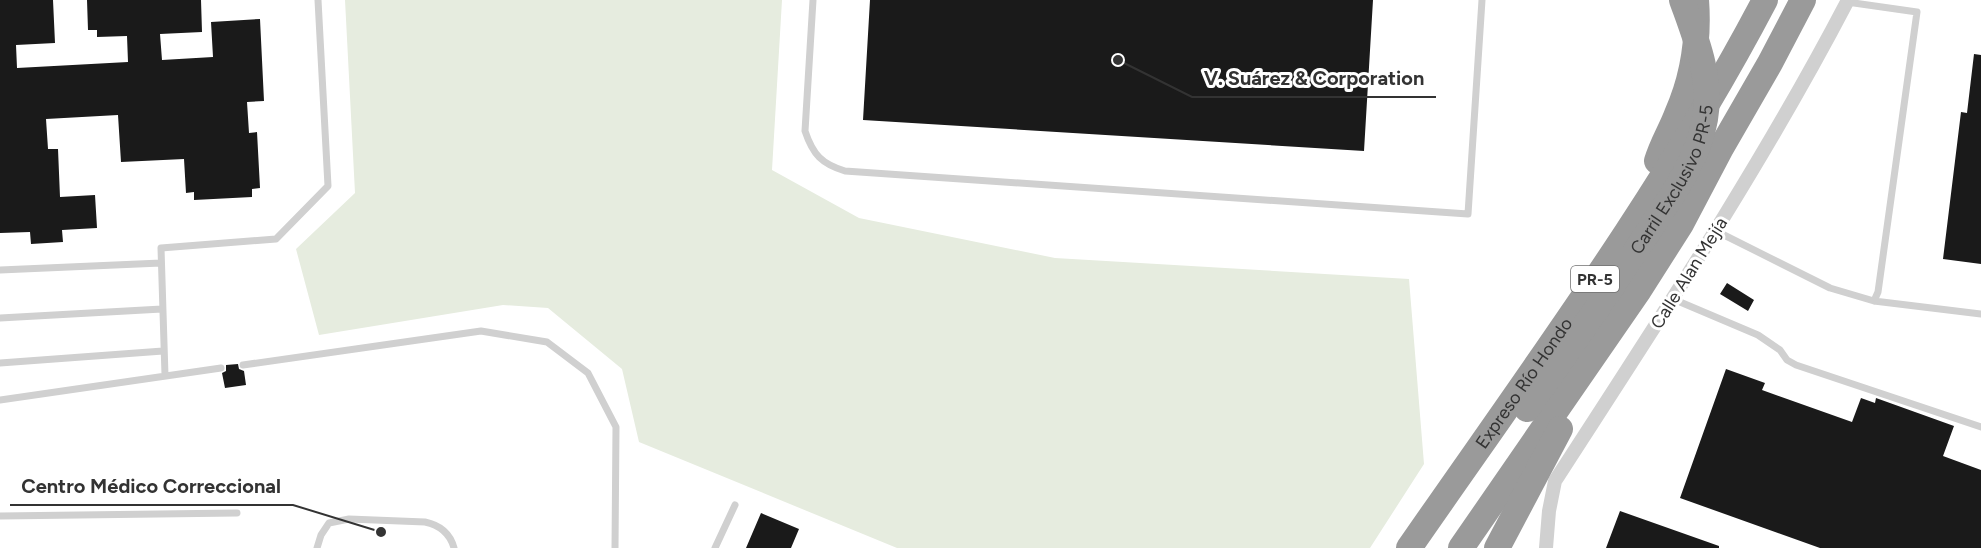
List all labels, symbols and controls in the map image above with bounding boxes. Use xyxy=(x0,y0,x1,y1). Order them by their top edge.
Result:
callout: V. Suárez & Corporation xyxy=(1192,59,1436,97)
text: V. Suárez & Corporation xyxy=(1204,66,1424,90)
street label: Carril Exclusivo PR-5 xyxy=(1625,104,1718,259)
street label: Calle Alan Mejía xyxy=(1646,213,1732,333)
road number: PR-5 xyxy=(1571,266,1619,292)
street label: Expreso Río Hondo xyxy=(1471,314,1577,453)
callout: Centro Médico Correccional xyxy=(10,467,293,505)
text: Centro Médico Correccional xyxy=(21,474,281,498)

